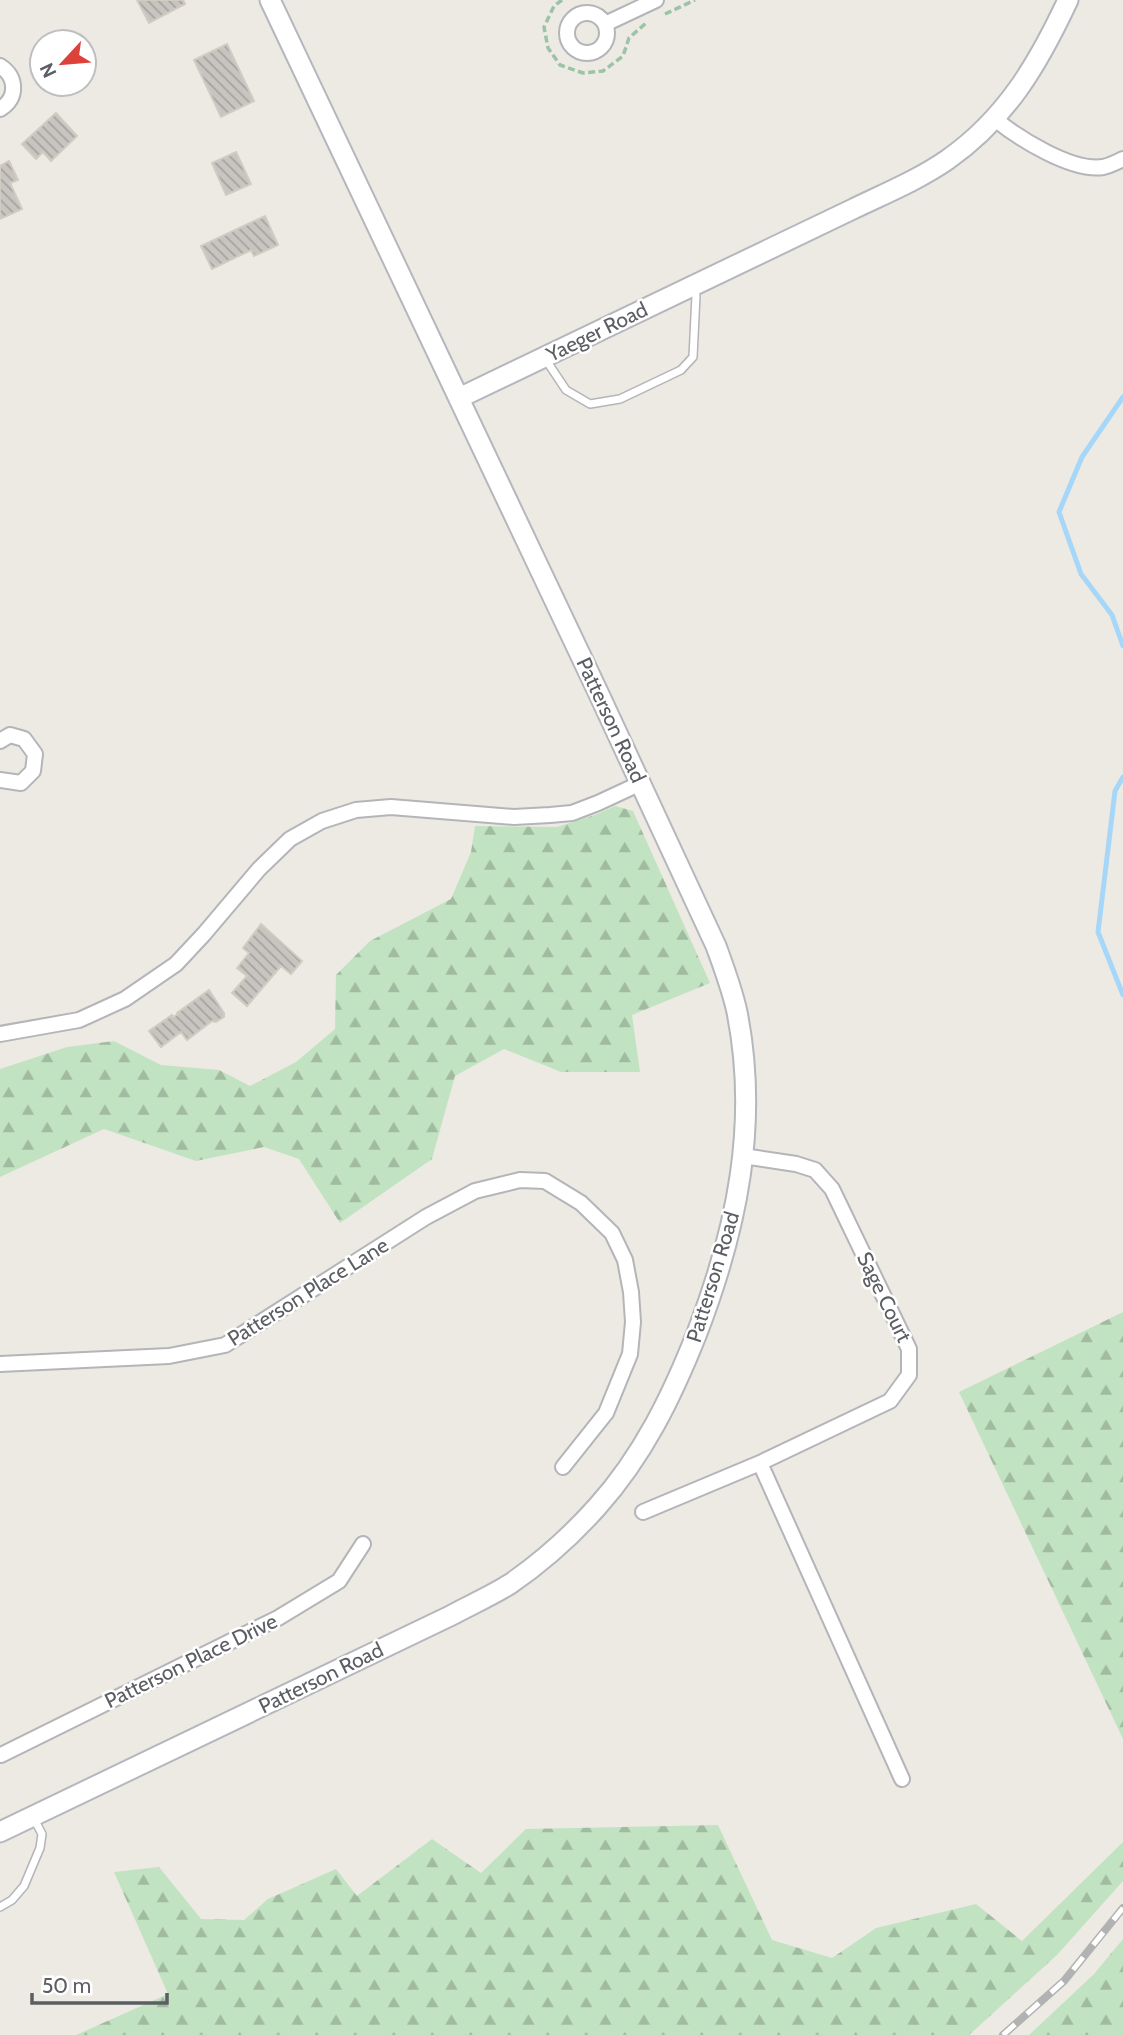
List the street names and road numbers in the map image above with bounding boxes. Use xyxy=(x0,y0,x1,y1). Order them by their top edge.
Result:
street label: Yaeger Road xyxy=(541,296,651,367)
street label: Patterson Road xyxy=(572,653,651,786)
street label: Patterson Road xyxy=(681,1208,744,1345)
street label: Patterson Place Lane xyxy=(223,1232,393,1351)
street label: Sage Court xyxy=(852,1248,917,1346)
street label: Patterson Place Drive xyxy=(101,1608,281,1713)
street label: Patterson Road xyxy=(254,1637,387,1718)

